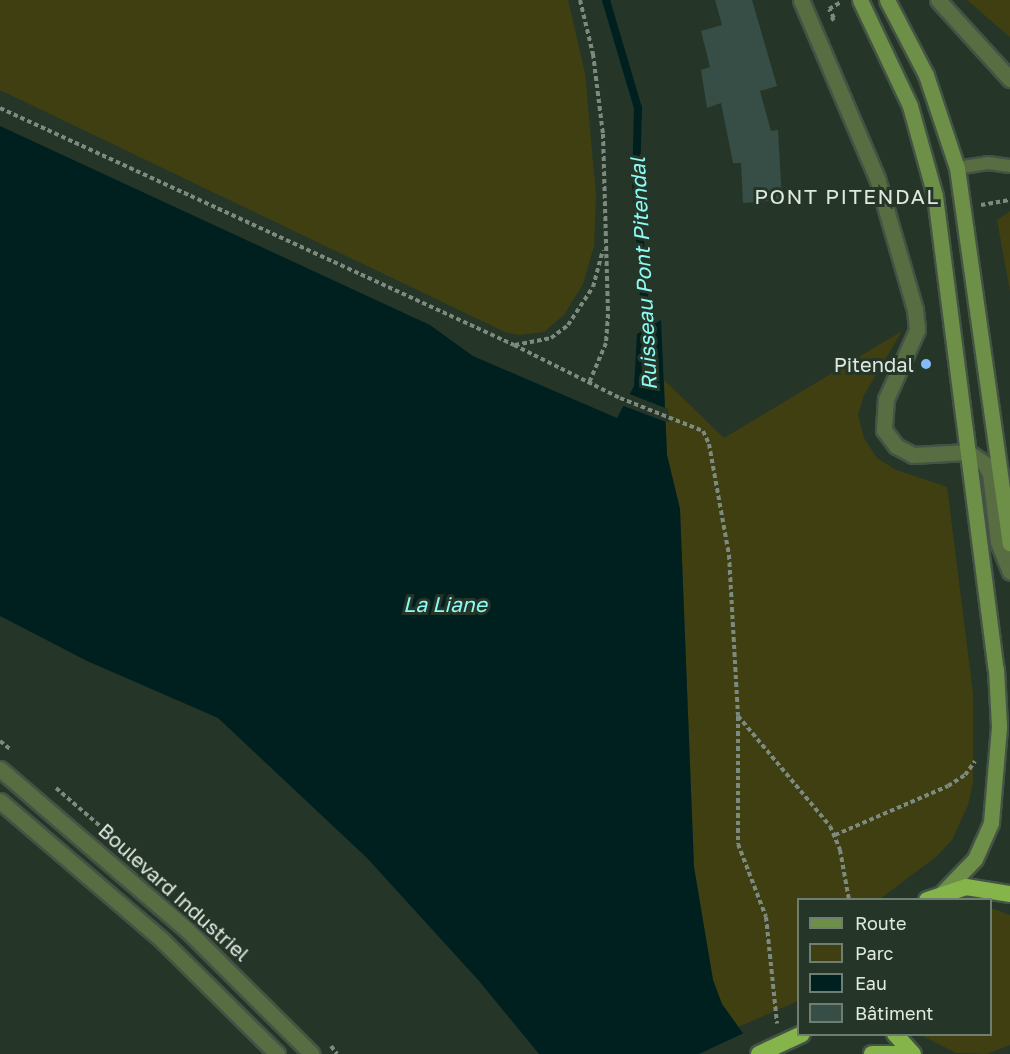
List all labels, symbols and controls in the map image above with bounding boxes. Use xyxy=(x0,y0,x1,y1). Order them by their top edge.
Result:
water label: Ruisseau Pont Pitendal xyxy=(624,157,662,391)
district label: PONT PITENDAL xyxy=(754,183,940,209)
place label: Pitendal xyxy=(834,352,914,376)
marker: Pitendal xyxy=(919,357,933,371)
water label: La Liane xyxy=(403,591,487,617)
street label: Boulevard Industriel xyxy=(94,818,254,966)
legend xyxy=(797,898,992,1036)
text: Route xyxy=(855,912,906,934)
text: Parc xyxy=(855,942,893,964)
text: Eau xyxy=(855,972,887,994)
text: Bâtiment xyxy=(855,1002,934,1024)

